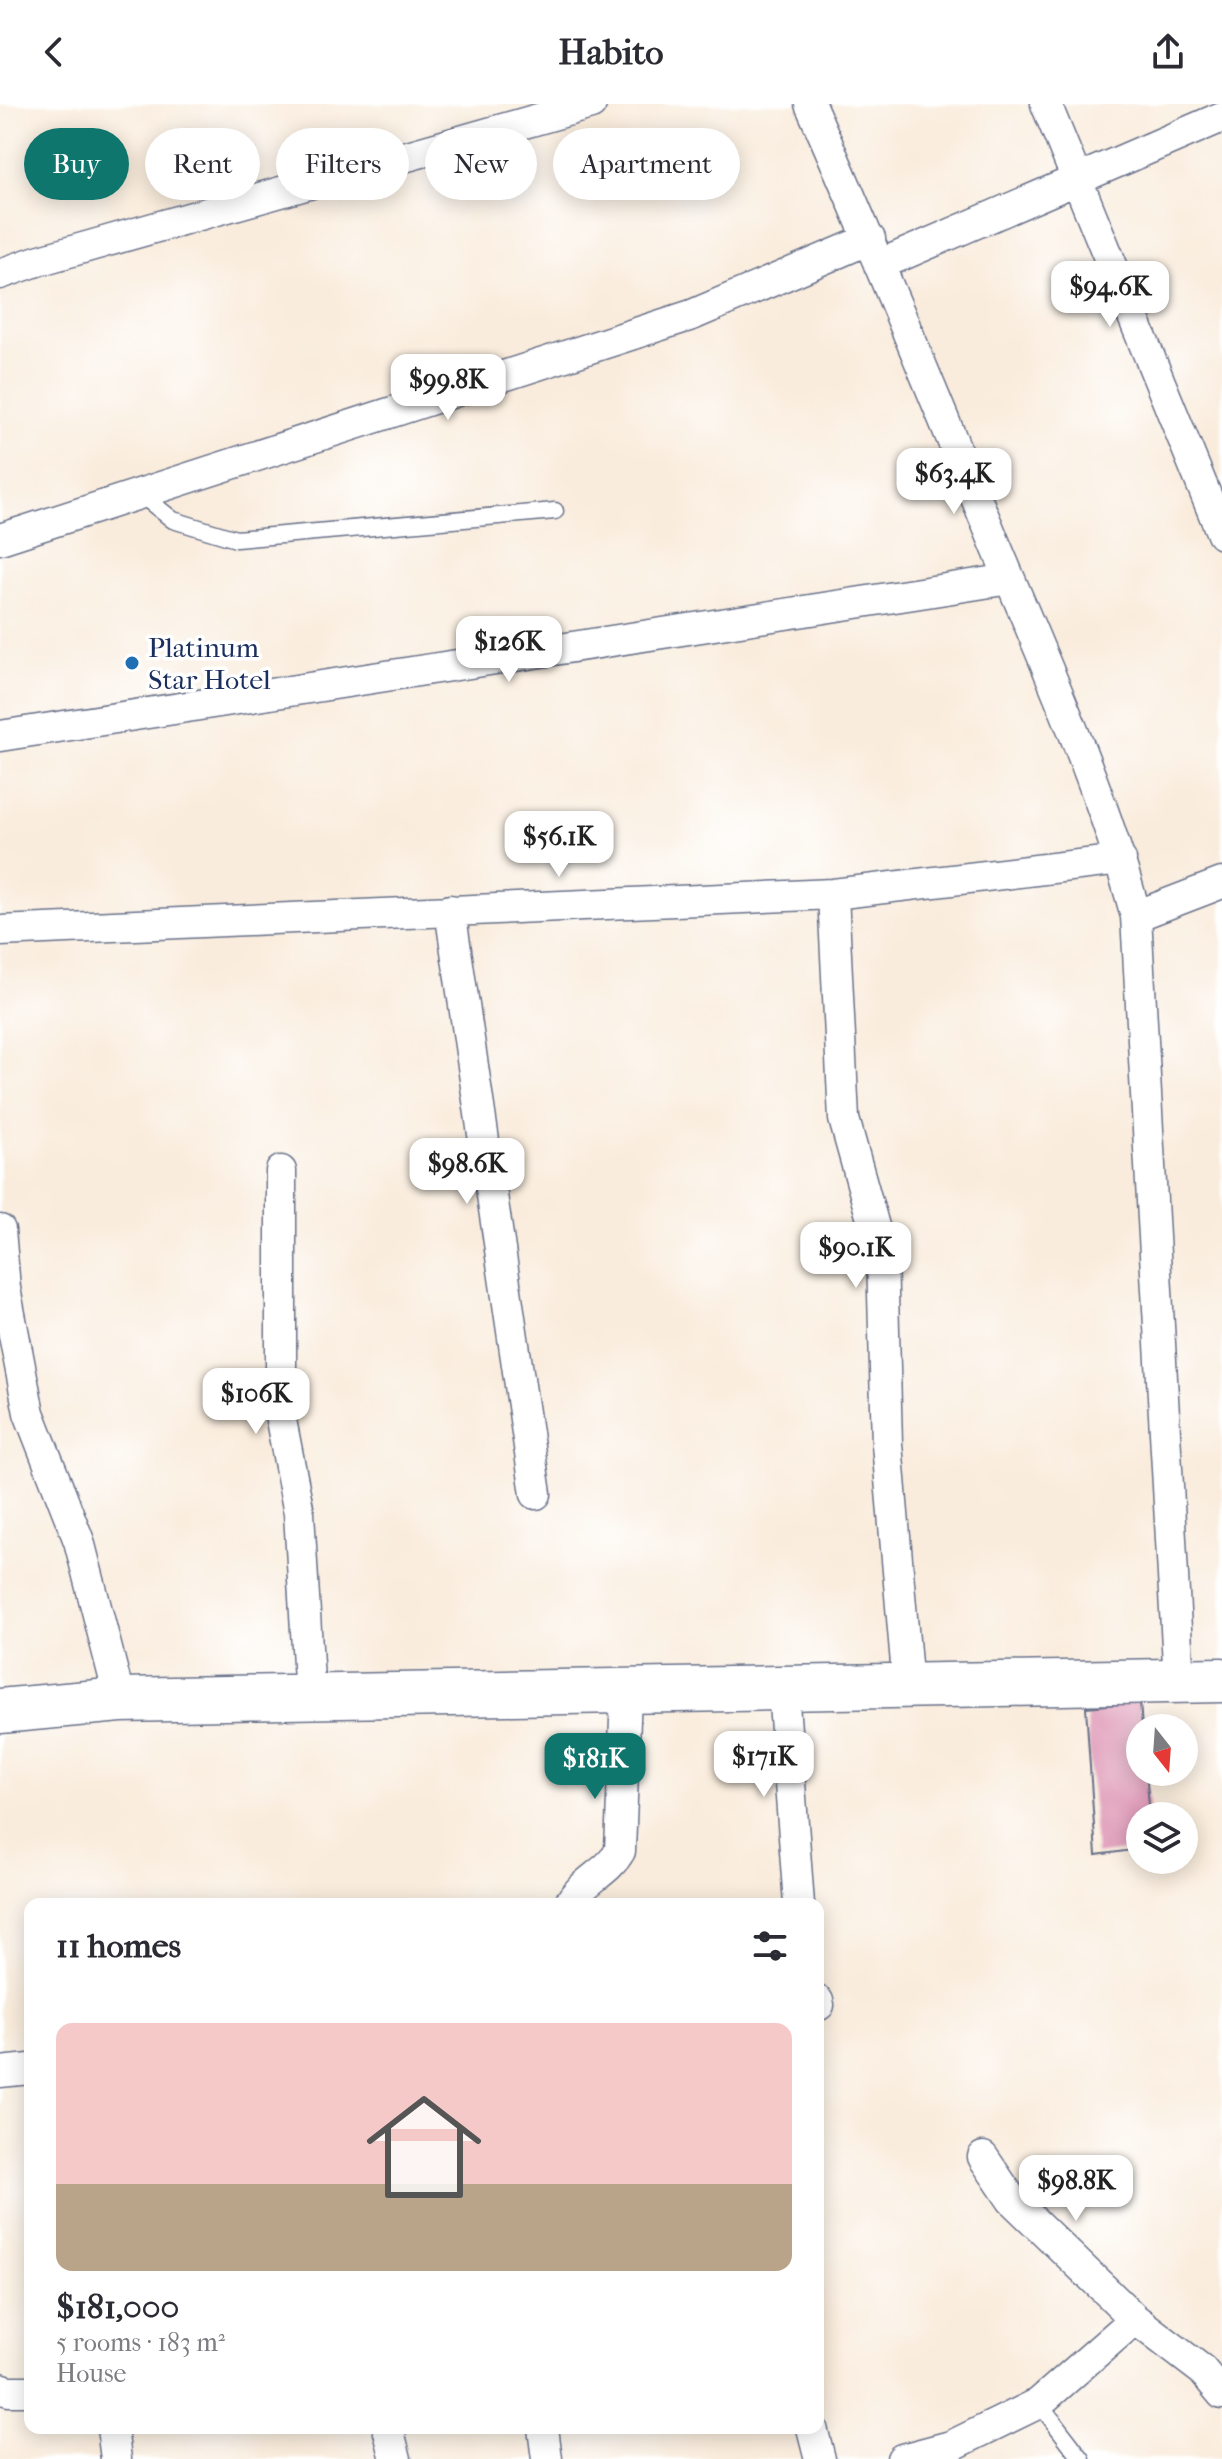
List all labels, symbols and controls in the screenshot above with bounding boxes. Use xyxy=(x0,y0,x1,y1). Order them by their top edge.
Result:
icon: back xyxy=(32,30,76,74)
icon: share xyxy=(1146,30,1190,74)
text: Habito xyxy=(558,31,664,73)
chip: Buy xyxy=(24,128,129,200)
chip: Rent xyxy=(145,128,260,200)
chip: Filters xyxy=(276,128,409,200)
chip: New xyxy=(425,128,537,200)
chip: Apartment xyxy=(553,128,740,200)
pin: $94.6K xyxy=(1045,261,1175,329)
text: $94.6K xyxy=(1069,271,1151,302)
pin: $99.8K xyxy=(383,354,513,422)
text: $99.8K xyxy=(409,364,487,395)
pin: $63.4K xyxy=(889,448,1019,516)
text: $63.4K xyxy=(915,458,993,489)
pin: $126K xyxy=(453,616,565,684)
text: $126K xyxy=(474,626,544,657)
place label: Platinum Star Hotel xyxy=(148,631,271,696)
marker: Platinum Star Hotel xyxy=(123,654,141,672)
pin: $56.1K xyxy=(494,811,624,879)
text: $56.1K xyxy=(523,821,595,852)
pin: $98.6K xyxy=(402,1138,532,1206)
text: $98.6K xyxy=(428,1148,507,1179)
pin: $90.1K xyxy=(791,1222,921,1290)
text: $90.1K xyxy=(818,1232,894,1263)
pin: $106K xyxy=(200,1368,312,1436)
text: $106K xyxy=(221,1378,291,1409)
north arrow xyxy=(1126,1714,1198,1786)
map controls xyxy=(1126,1714,1198,1874)
pin: $171K xyxy=(708,1731,820,1799)
pin: $181K xyxy=(539,1733,651,1801)
text: $171K xyxy=(732,1741,796,1772)
text: $181K xyxy=(563,1743,627,1774)
button: layers xyxy=(1126,1802,1198,1874)
icon: filters xyxy=(748,1924,792,1968)
text: 11 homes xyxy=(56,1926,181,1966)
icon: home xyxy=(352,2075,496,2219)
pin: $98.8K xyxy=(1011,2155,1141,2223)
text: $98.8K xyxy=(1037,2165,1115,2196)
text: $181,000 xyxy=(56,2287,179,2327)
text: 5 rooms · 183 m² xyxy=(56,2327,225,2358)
text: House xyxy=(56,2358,126,2389)

